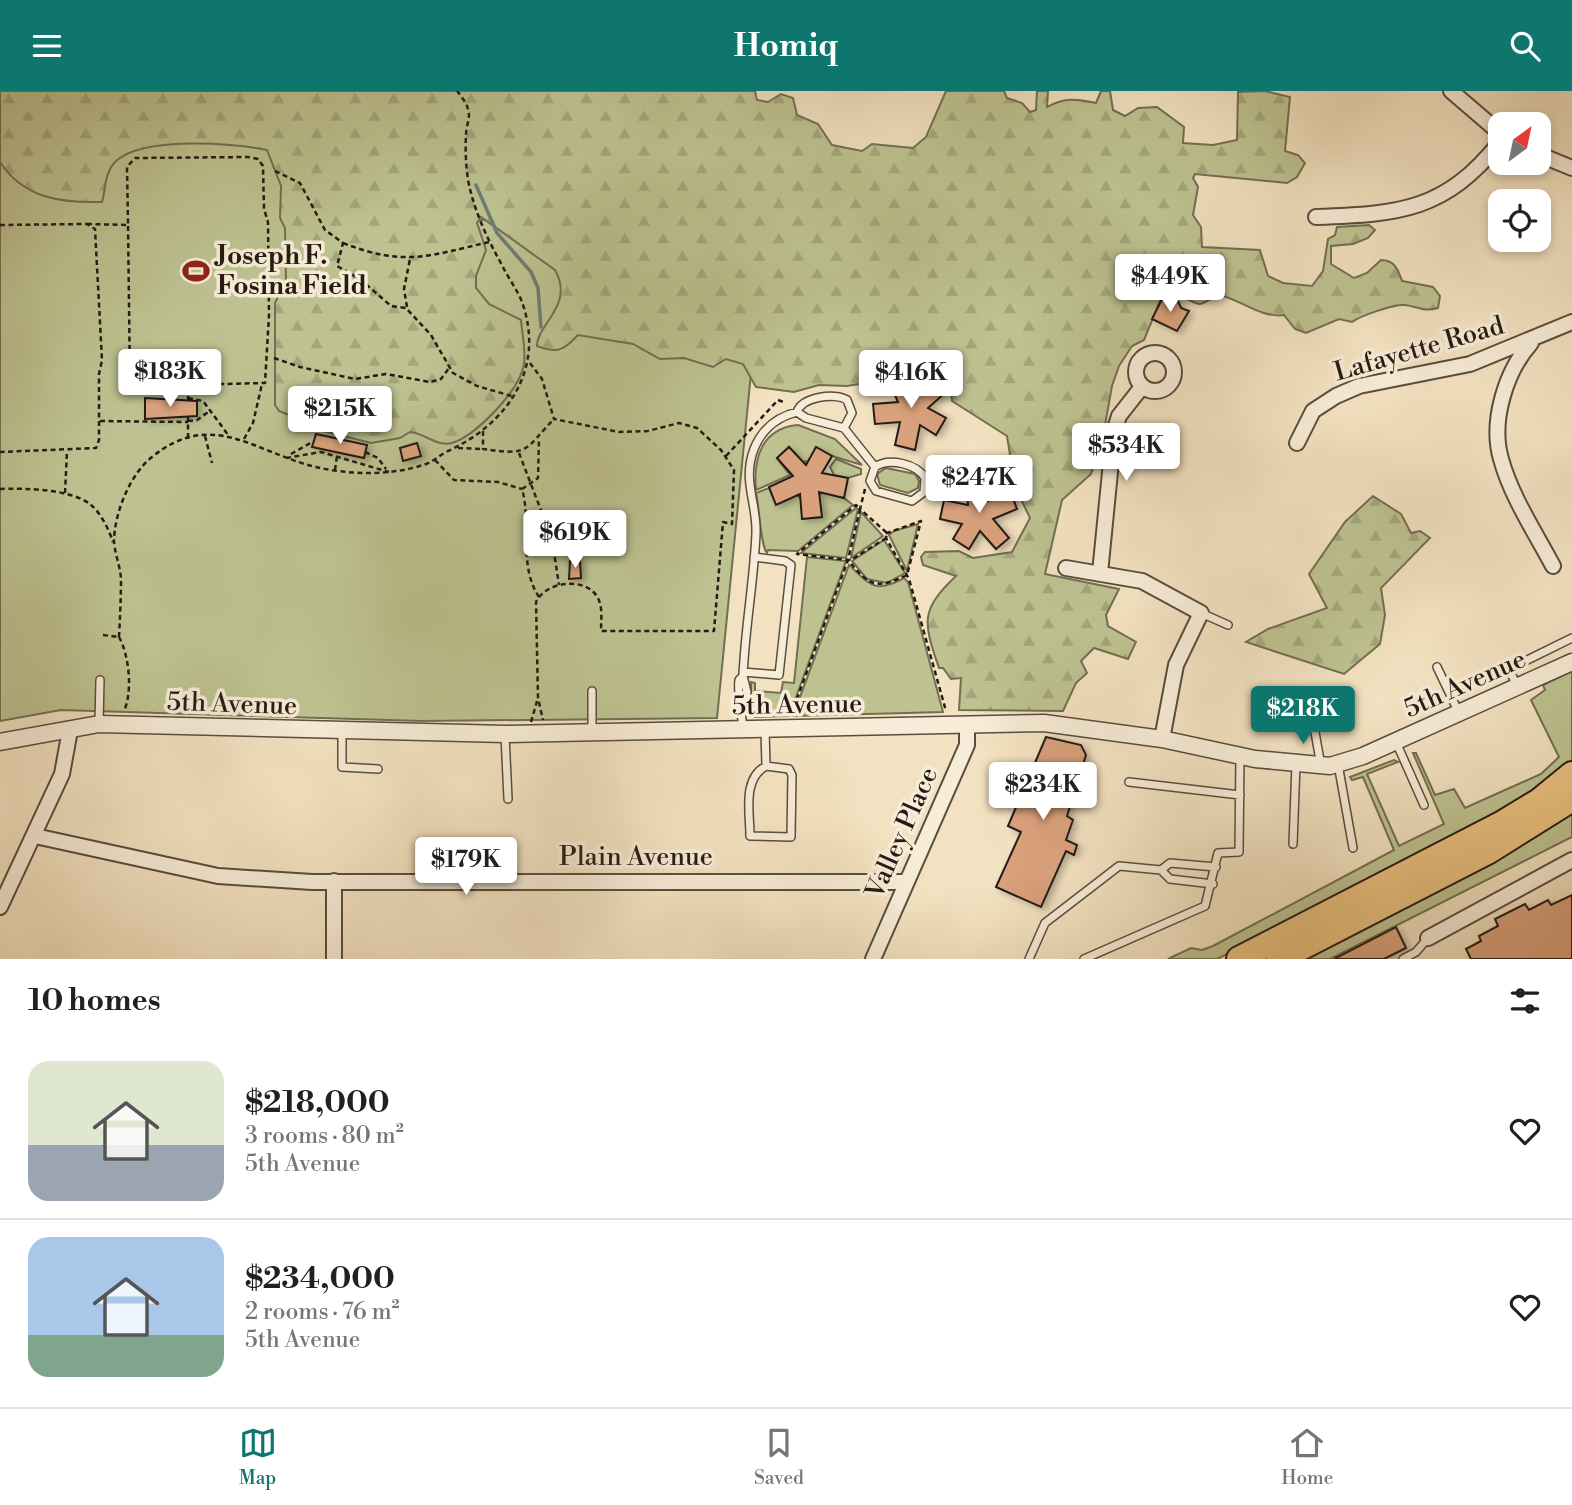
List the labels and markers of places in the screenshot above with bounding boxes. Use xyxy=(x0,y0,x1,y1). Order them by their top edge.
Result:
place label: Joseph F. Fosina Field xyxy=(214,240,367,302)
pin: $449K xyxy=(1121,255,1219,314)
sports icon: Joseph F. Fosina Field xyxy=(181,256,211,286)
pin: $183K xyxy=(121,349,219,409)
pin: $416K xyxy=(862,351,960,410)
pin: $215K xyxy=(291,387,389,446)
pin: $534K xyxy=(1077,423,1175,483)
pin: $247K xyxy=(930,455,1028,515)
pin: $619K xyxy=(526,511,624,570)
pin: $218K xyxy=(1254,687,1352,746)
pin: $234K xyxy=(994,763,1092,822)
pin: $179K xyxy=(417,837,515,897)

